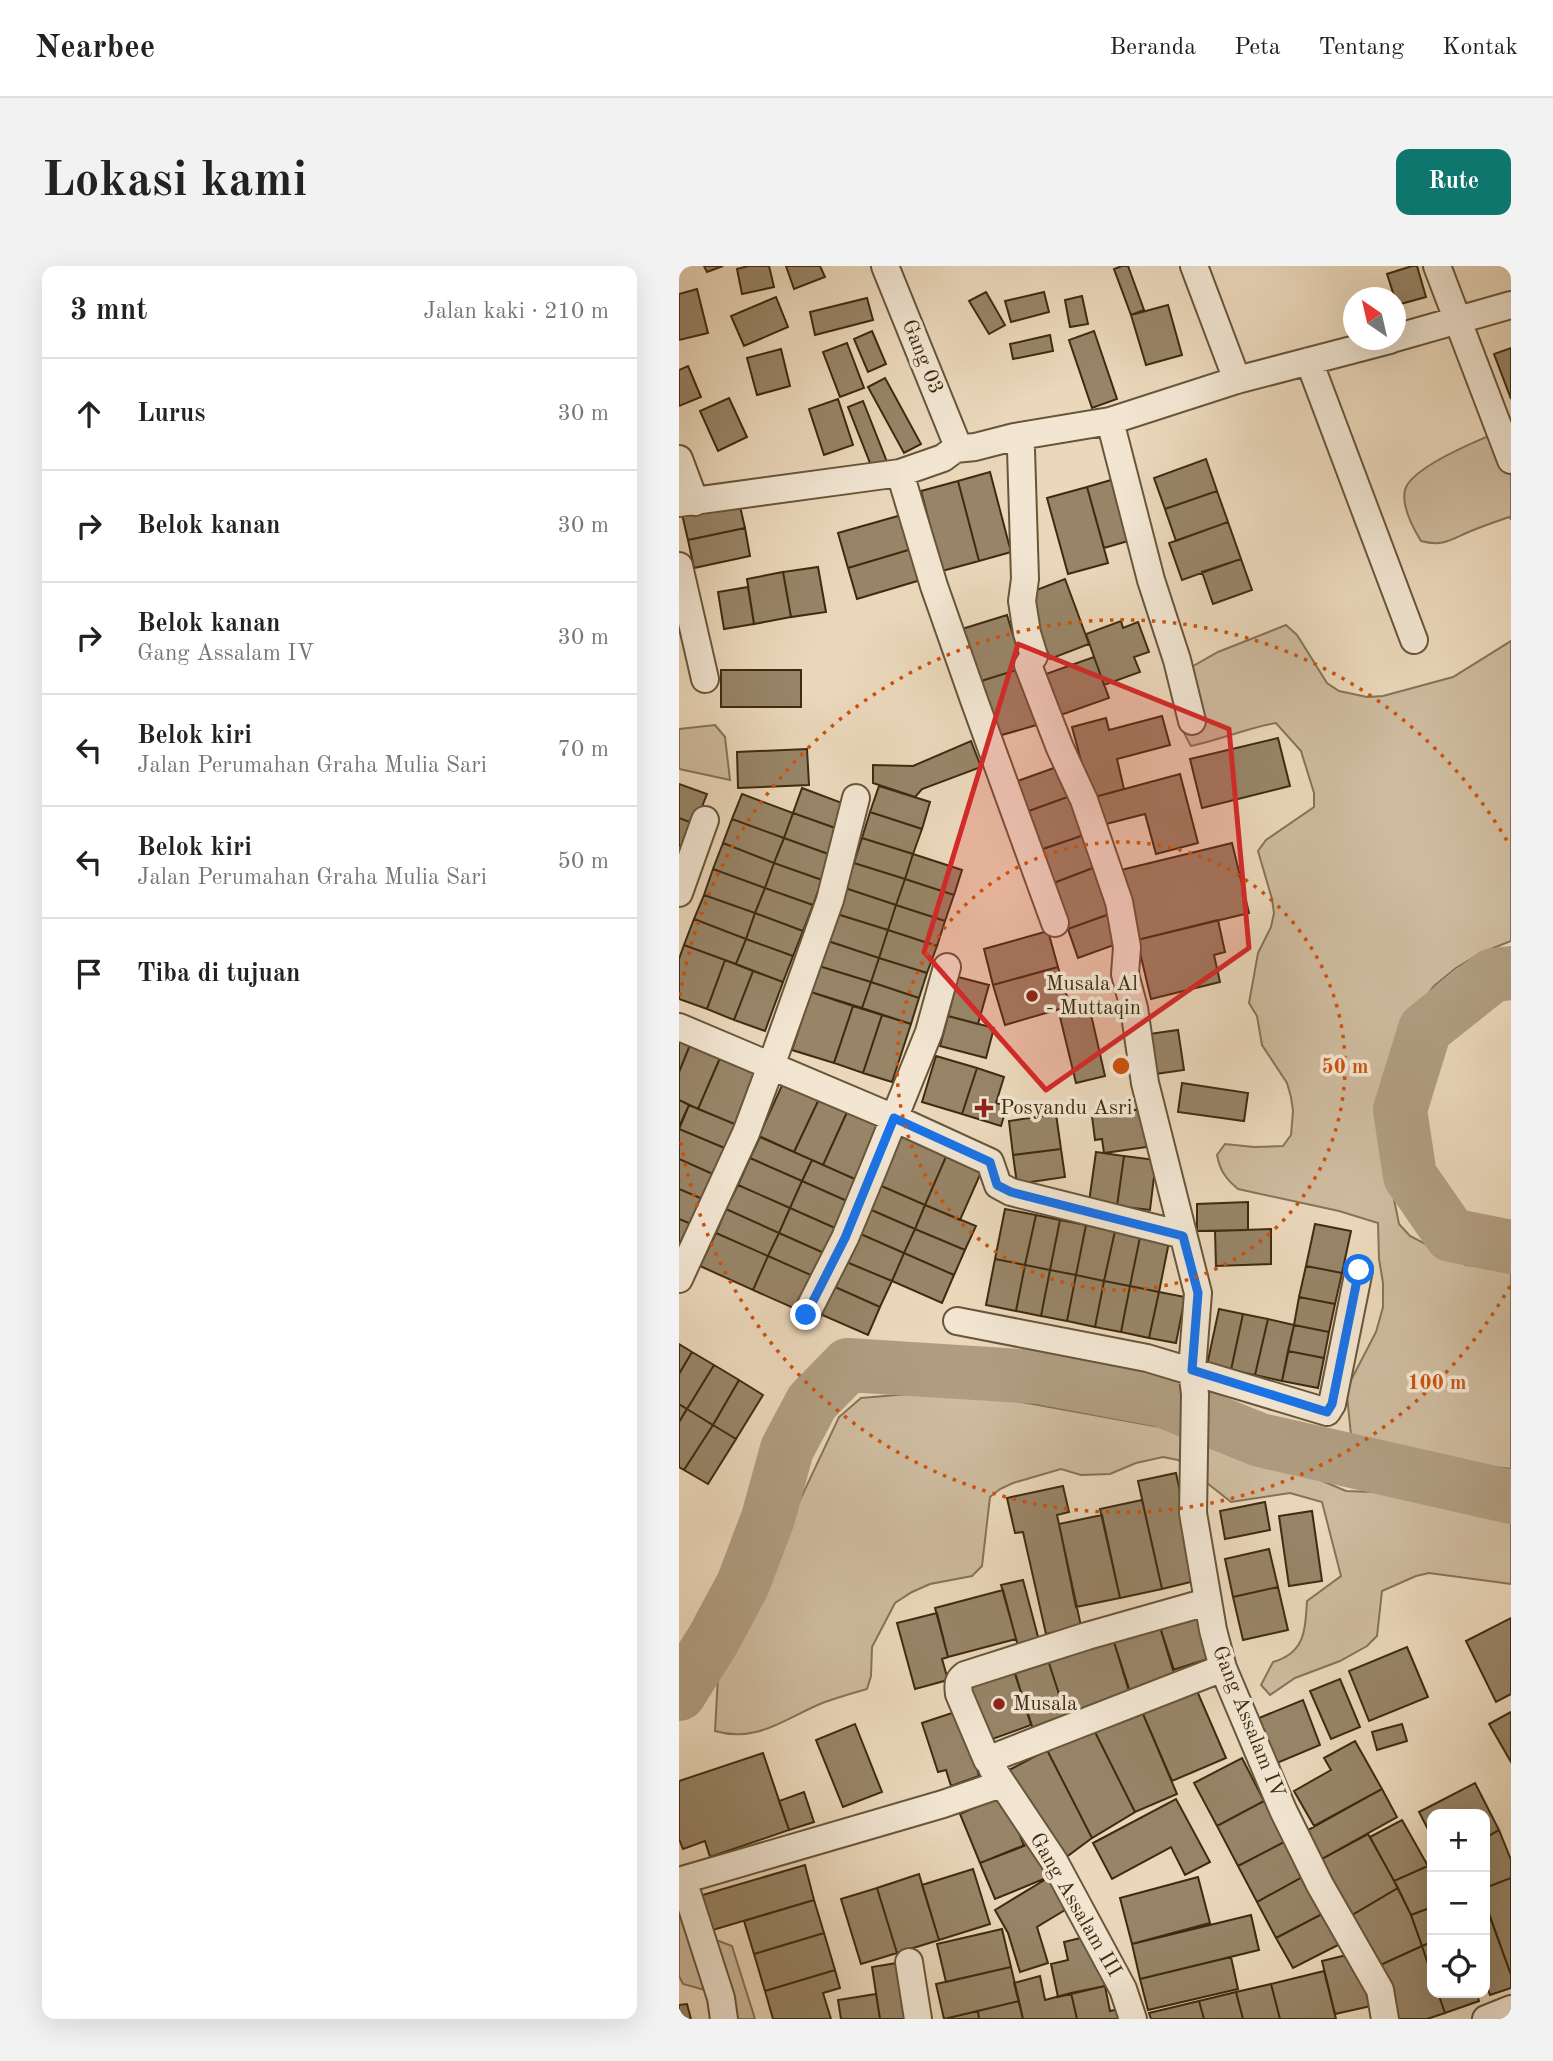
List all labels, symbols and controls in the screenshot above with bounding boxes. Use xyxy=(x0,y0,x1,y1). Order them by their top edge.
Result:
text: Nearbee xyxy=(35,32,155,65)
text: Beranda xyxy=(1110,36,1196,60)
text: Peta xyxy=(1234,36,1281,60)
text: Tentang xyxy=(1319,36,1404,60)
text: Kontak xyxy=(1442,36,1518,60)
button: Rute xyxy=(1396,149,1511,215)
text: Lokasi kami xyxy=(42,158,307,207)
north arrow xyxy=(1343,287,1406,350)
text: 3 mnt xyxy=(70,296,147,326)
text: Jalan kaki · 210 m xyxy=(423,300,609,323)
street label: Gang 03 xyxy=(898,317,946,397)
icon: ahead xyxy=(70,395,108,433)
text: Lurus xyxy=(137,401,205,427)
text: 30 m xyxy=(558,402,609,425)
icon: right xyxy=(70,507,108,545)
text: Belok kanan xyxy=(137,513,281,539)
text: 30 m xyxy=(558,514,609,537)
text: Belok kanan xyxy=(137,611,281,637)
icon: right xyxy=(70,619,108,657)
text: 30 m xyxy=(558,626,609,649)
text: Gang Assalam IV xyxy=(137,642,314,665)
text: Belok kiri xyxy=(137,723,252,749)
icon: left xyxy=(70,731,108,769)
text: 70 m xyxy=(558,738,609,761)
text: Jalan Perumahan Graha Mulia Sari xyxy=(137,754,487,777)
text: Belok kiri xyxy=(137,835,252,861)
icon: left xyxy=(70,843,108,881)
text: 50 m xyxy=(558,850,609,873)
text: Jalan Perumahan Graha Mulia Sari xyxy=(137,866,487,889)
icon: arrive xyxy=(70,955,108,993)
text: Tiba di tujuan xyxy=(137,961,301,987)
place label: Musala Al - Muttaqin xyxy=(1046,974,1141,1019)
marker: Musala Al - Muttaqin xyxy=(1024,988,1040,1004)
centre of rings xyxy=(1109,1054,1133,1078)
text: 50 m xyxy=(1321,1057,1369,1078)
marker: Posyandu Asri xyxy=(974,1098,994,1118)
place label: Posyandu Asri xyxy=(1000,1098,1132,1119)
route start xyxy=(1343,1254,1374,1285)
route end xyxy=(790,1299,821,1330)
text: 100 m xyxy=(1407,1373,1467,1394)
street label: Gang Assalam IV xyxy=(1208,1643,1288,1801)
place label: Musala xyxy=(1013,1694,1077,1715)
marker: Musala xyxy=(991,1696,1007,1712)
map controls xyxy=(1427,1809,1490,1998)
button: + xyxy=(1427,1809,1490,1872)
street label: Gang Assalam III xyxy=(1025,1830,1125,1980)
button: − xyxy=(1427,1872,1490,1935)
button: locate xyxy=(1427,1935,1490,1998)

